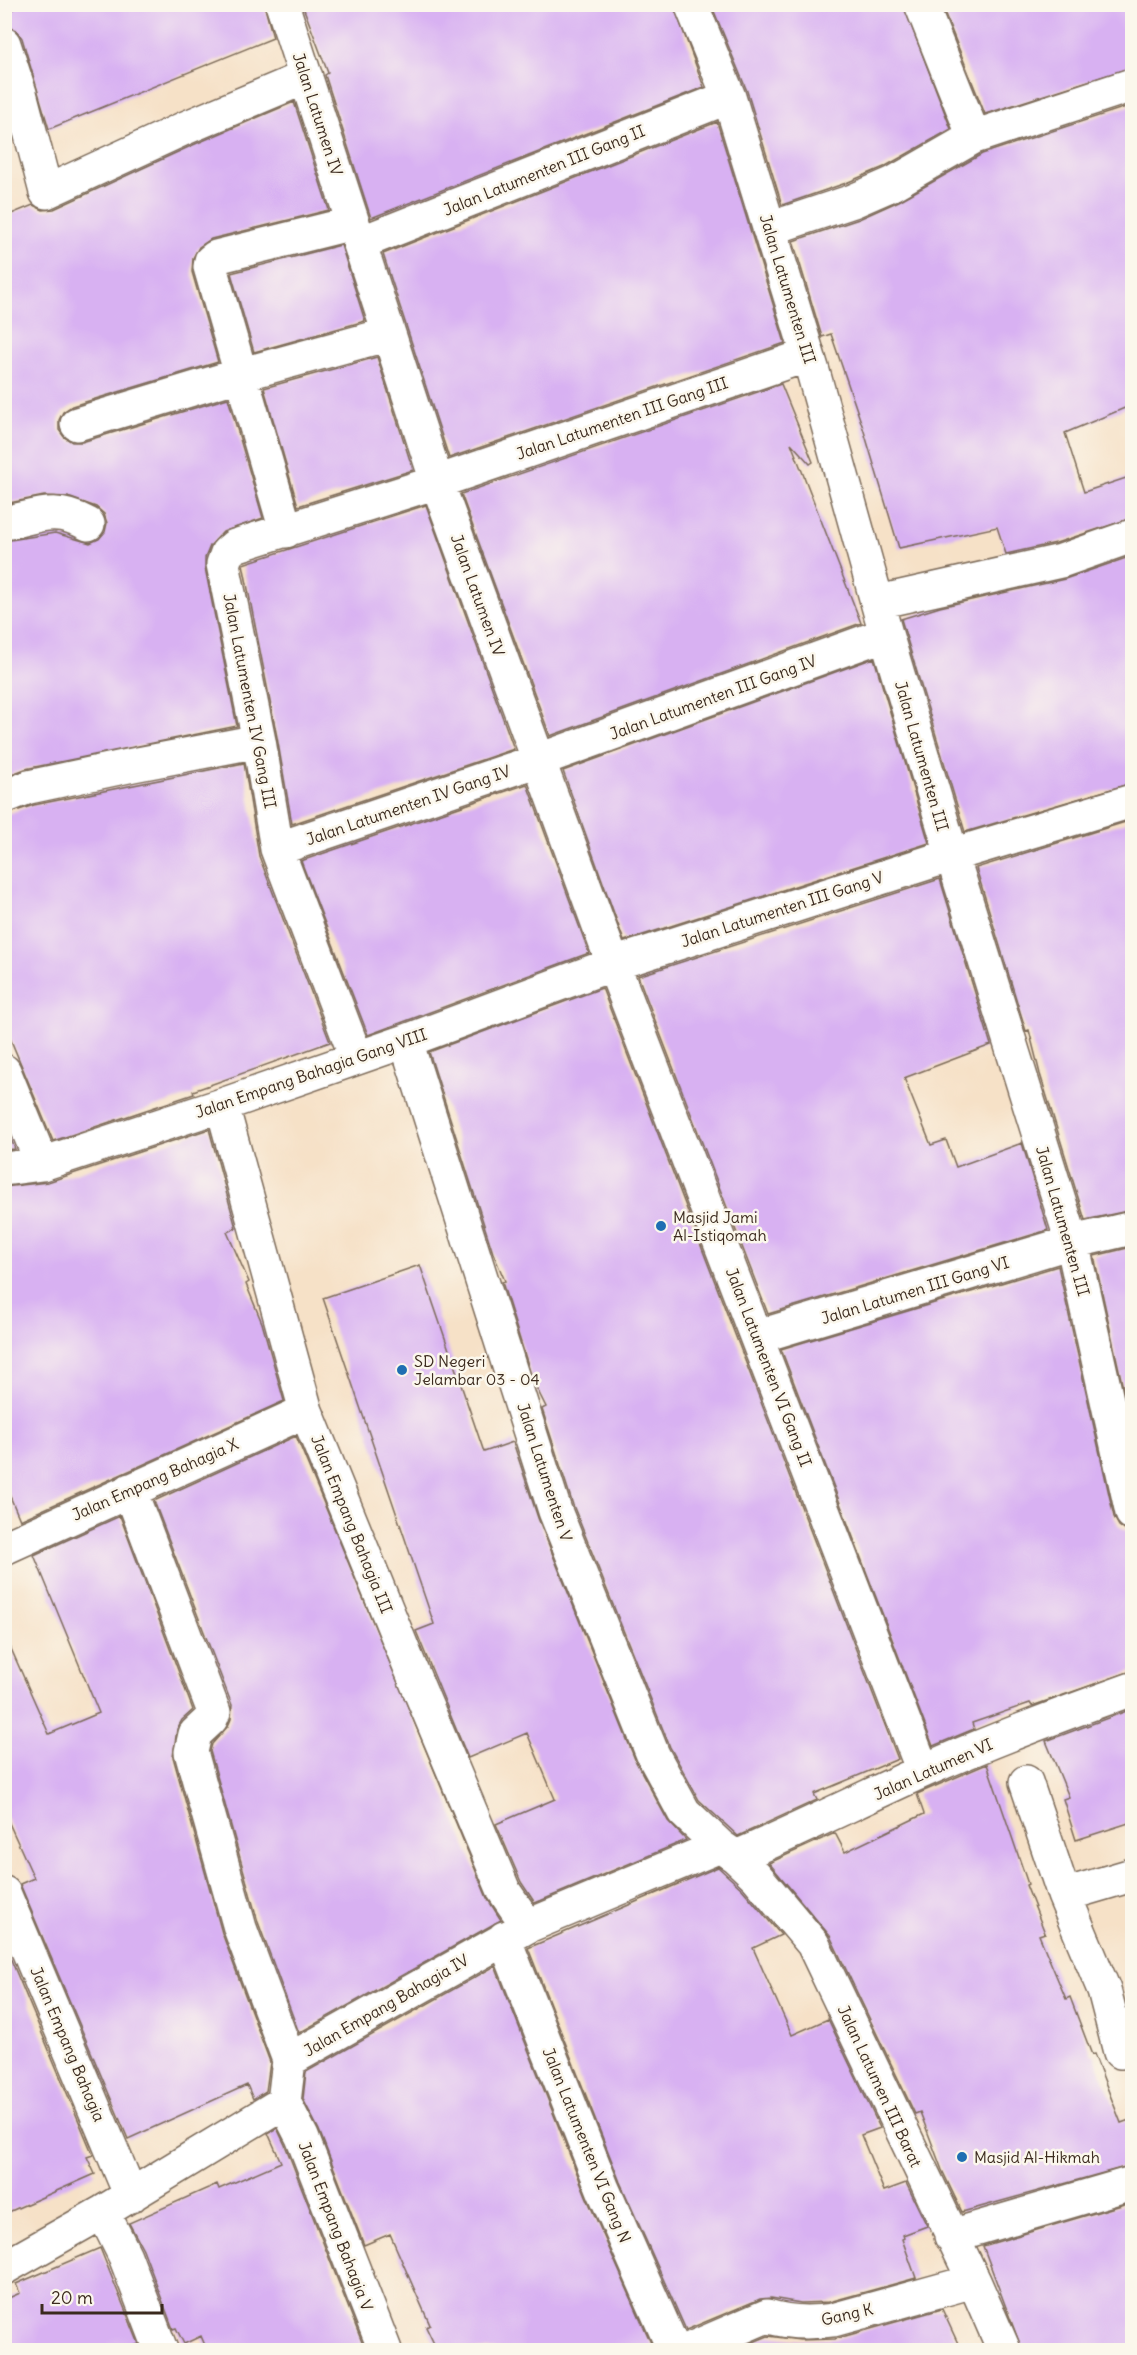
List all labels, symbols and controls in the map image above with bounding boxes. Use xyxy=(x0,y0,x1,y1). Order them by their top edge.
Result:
street label: Jalan Latumen IV xyxy=(289,50,347,178)
street label: Jalan Latumenten III Gang II xyxy=(440,120,648,220)
street label: Jalan Latumenten III xyxy=(756,212,820,366)
street label: Jalan Latumenten III Gang III xyxy=(514,372,730,464)
street label: Jalan Latumen IV xyxy=(447,531,509,659)
street label: Jalan Latumenten IV Gang III xyxy=(219,592,281,810)
street label: Jalan Latumenten III Gang IV xyxy=(607,650,819,744)
street label: Jalan Latumenten III xyxy=(891,679,953,833)
street label: Jalan Latumenten IV Gang IV xyxy=(303,761,513,849)
street label: Jalan Latumenten III Gang V xyxy=(678,867,886,951)
street label: Jalan Empang Bahagia Gang VIII xyxy=(193,1024,429,1122)
street label: Jalan Latumenten III xyxy=(1032,1144,1094,1298)
place label: Masjid Jami Al-Istiqomah xyxy=(673,1207,767,1245)
marker: Masjid Jami Al-Istiqomah xyxy=(654,1219,668,1233)
street label: Jalan Latumen III Gang VI xyxy=(819,1252,1011,1328)
street label: Jalan Latumenten VI Gang II xyxy=(722,1265,816,1469)
place label: SD Negeri Jelambar 03 - 04 xyxy=(414,1351,540,1389)
marker: SD Negeri Jelambar 03 - 04 xyxy=(395,1363,409,1377)
street label: Jalan Latumenten V xyxy=(513,1400,577,1544)
street label: Jalan Empang Bahagia III xyxy=(307,1432,397,1616)
street label: Jalan Empang Bahagia X xyxy=(69,1433,241,1525)
street label: Jalan Latumen VI xyxy=(870,1734,996,1804)
street label: Jalan Empang Bahagia IV xyxy=(300,1950,472,2060)
street label: Jalan Empang Bahagia xyxy=(26,1964,110,2124)
street label: Jalan Latumen III Barat xyxy=(834,2002,927,2171)
street label: Jalan Latumenten VI Gang N xyxy=(539,2044,635,2246)
street label: Jalan Empang Bahagia V xyxy=(294,2138,378,2314)
place label: Masjid Al-Hikmah xyxy=(974,2147,1100,2167)
marker: Masjid Al-Hikmah xyxy=(955,2150,969,2164)
scale bar xyxy=(42,2277,162,2315)
text: 20 m xyxy=(51,2286,93,2309)
street label: Gang K xyxy=(819,2298,875,2330)

